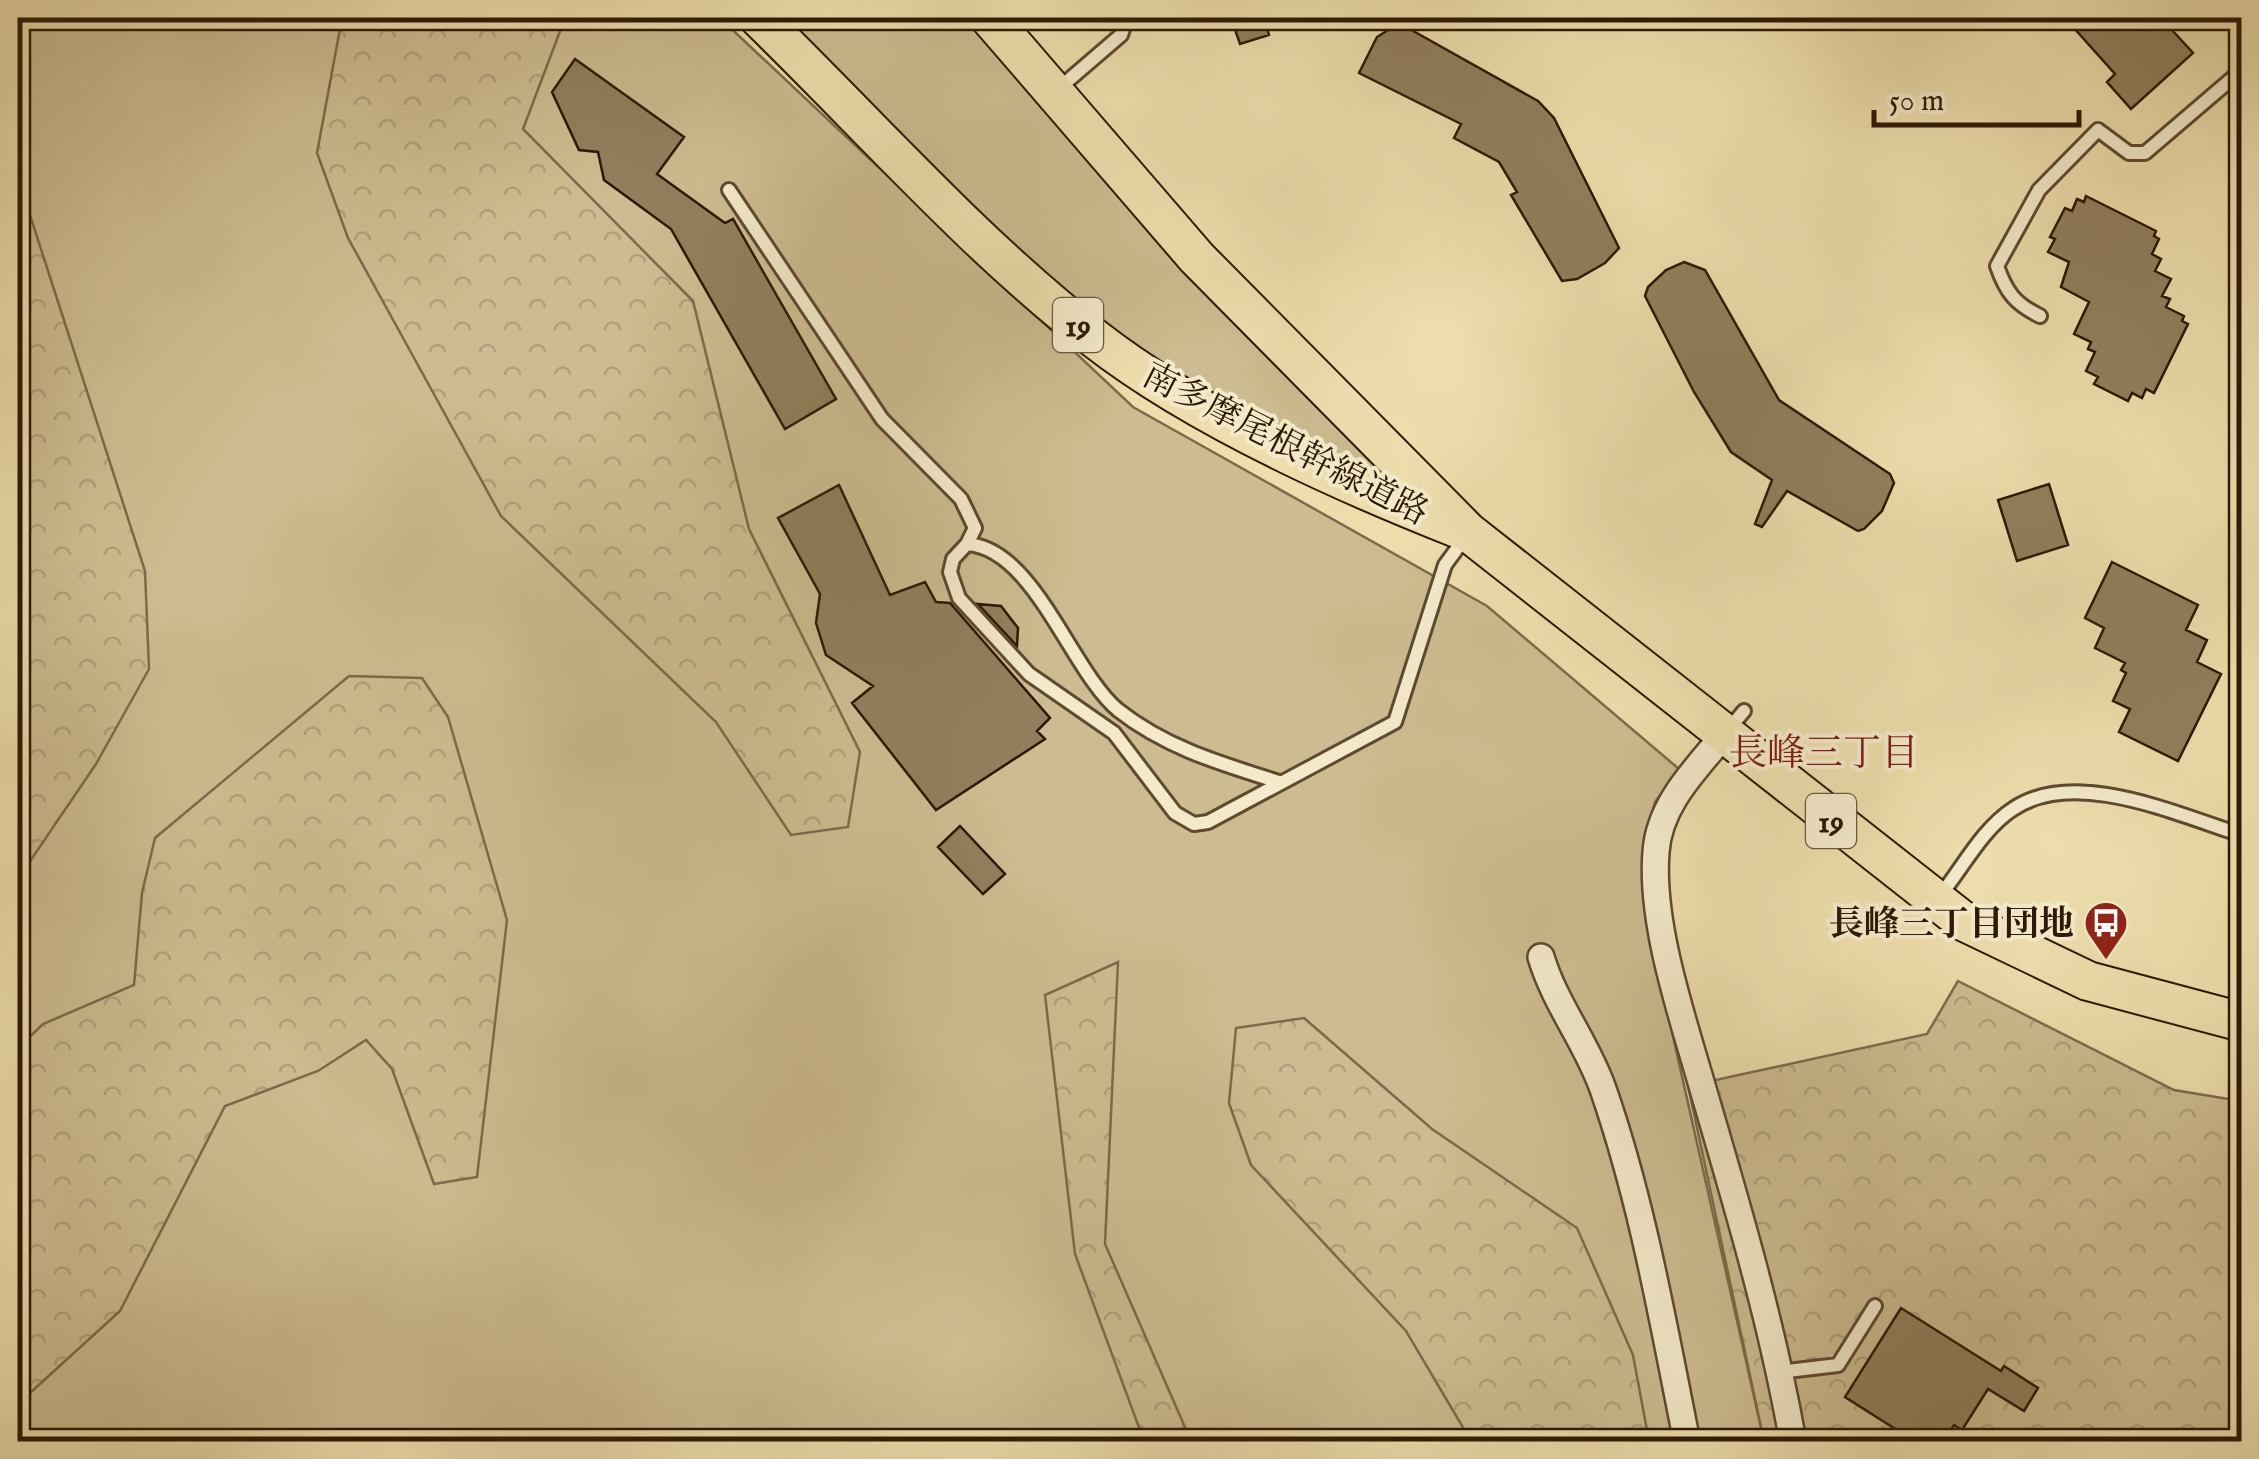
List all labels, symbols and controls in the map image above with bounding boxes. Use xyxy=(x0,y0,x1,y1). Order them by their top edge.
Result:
scale bar xyxy=(1874,65,2079,127)
text: 50 m xyxy=(1889,83,1944,121)
road number: 19 xyxy=(1053,298,1103,352)
street label: 南多摩尾根幹線道路 xyxy=(1134,354,1435,537)
district label: 長峰三丁目 xyxy=(1729,731,1919,779)
road number: 19 xyxy=(1806,794,1856,848)
bus stop icon: 長峰三丁目団地 xyxy=(2083,900,2129,961)
place label: 長峰三丁目団地 xyxy=(1829,903,2074,948)

